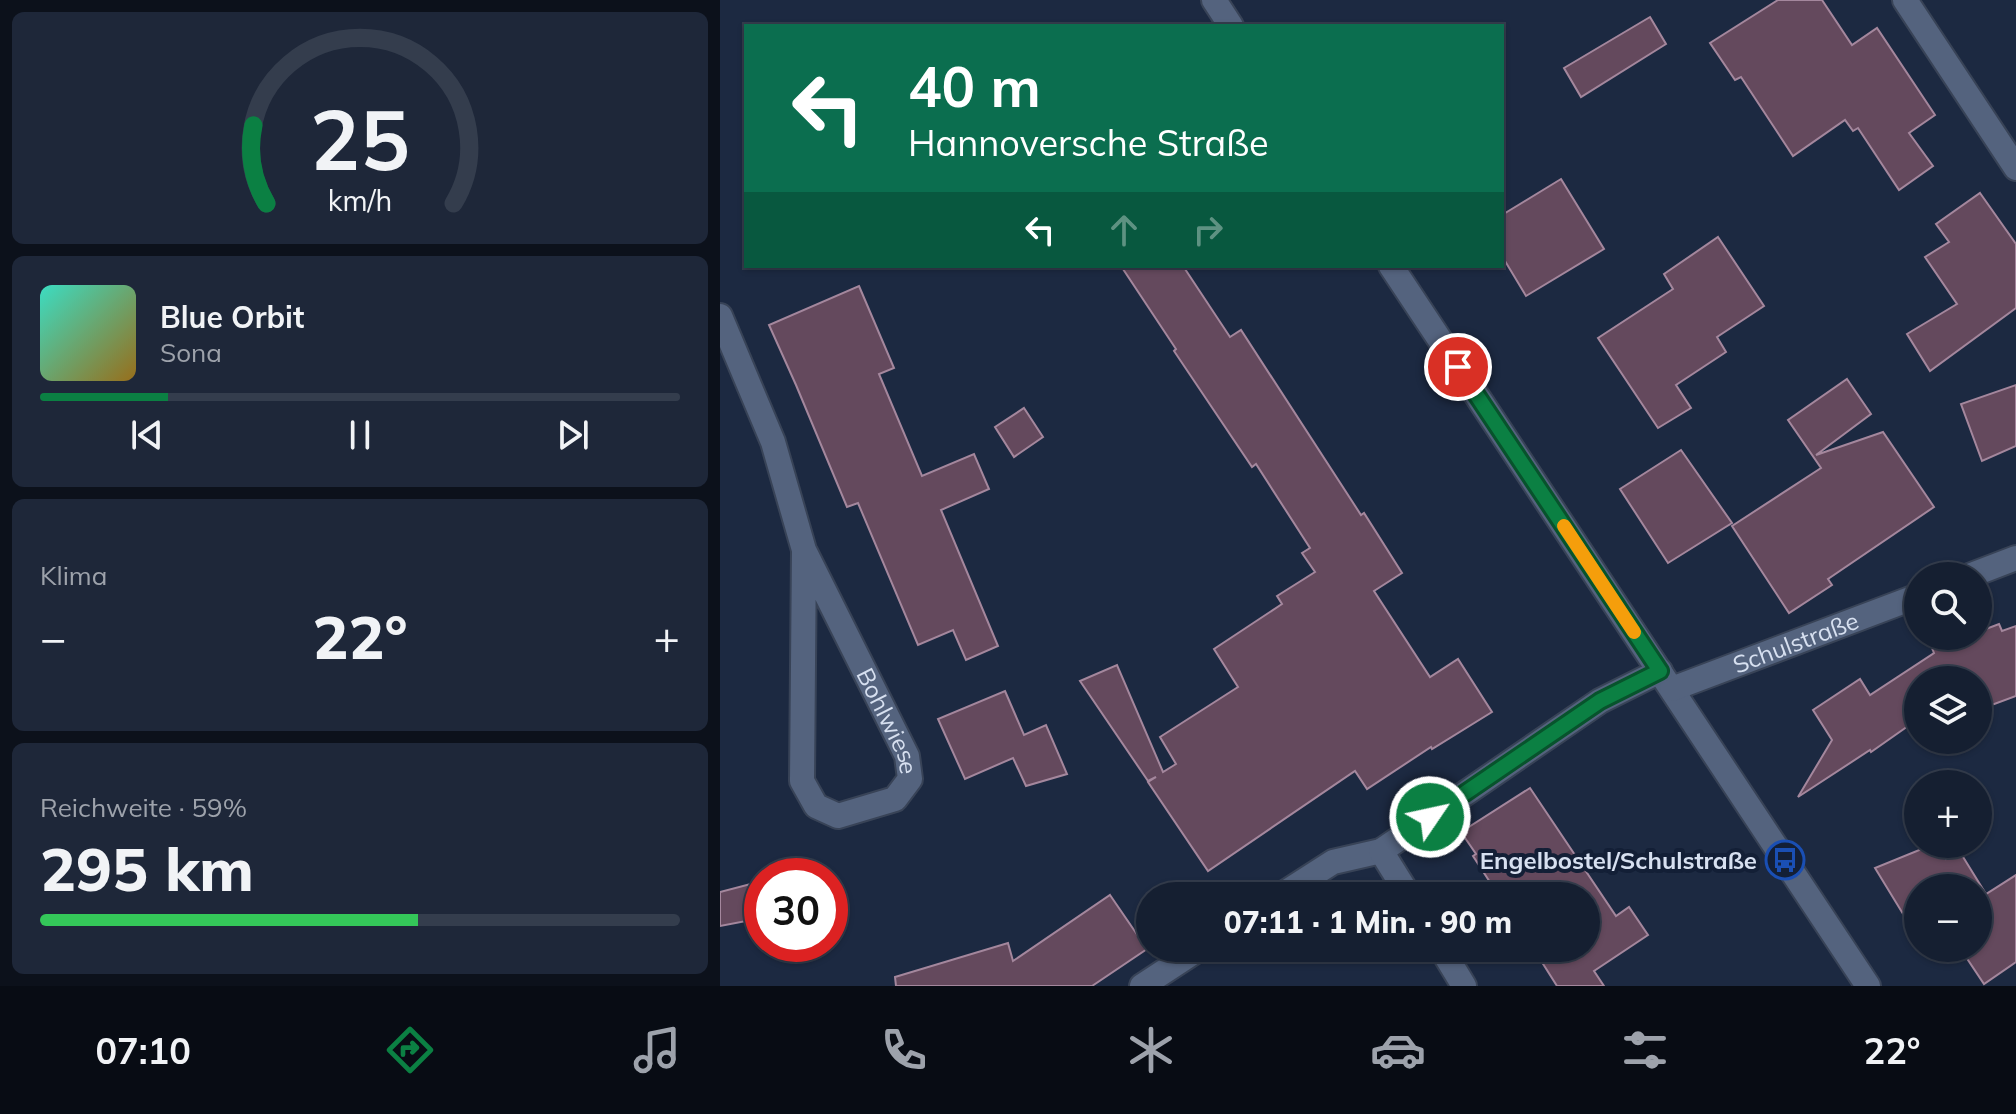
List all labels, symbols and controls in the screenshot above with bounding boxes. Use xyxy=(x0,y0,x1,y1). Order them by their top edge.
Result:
text: 40 m xyxy=(908,51,1041,121)
icon: left xyxy=(776,56,880,160)
text: 25 xyxy=(310,85,410,190)
text: Hannoversche Straße xyxy=(908,120,1269,165)
text: km/h xyxy=(328,182,392,218)
icon: left xyxy=(1018,208,1062,252)
icon: ahead xyxy=(1102,208,1146,252)
icon: right xyxy=(1186,208,1230,252)
text: Blue Orbit xyxy=(160,298,304,336)
pin xyxy=(1424,333,1492,401)
text: Sona xyxy=(160,336,222,369)
icon: arrive xyxy=(1436,345,1480,389)
icon: previous xyxy=(125,413,169,457)
icon: pause xyxy=(338,413,382,457)
icon: next xyxy=(551,413,595,457)
text: Klima xyxy=(40,559,107,592)
map controls xyxy=(1904,562,1992,962)
button: search xyxy=(1904,562,1992,650)
text: 22° xyxy=(312,599,408,674)
street label: Schulstraße xyxy=(1728,605,1863,680)
text: − xyxy=(40,610,66,665)
text: + xyxy=(654,610,680,665)
street label: Bohlwiese xyxy=(850,663,924,776)
button: layers xyxy=(1904,666,1992,754)
button: + xyxy=(1904,770,1992,858)
position arrow xyxy=(1388,775,1472,859)
text: Reichweite · 59% xyxy=(40,791,247,824)
text: 295 km xyxy=(40,831,254,906)
bus stop icon: Engelbostel/Schulstraße xyxy=(1764,839,1806,881)
place label: Engelbostel/Schulstraße xyxy=(1480,845,1757,875)
speed limit sign: 30 xyxy=(744,858,848,962)
button: − xyxy=(1904,874,1992,962)
text: 07:11 · 1 Min. · 90 m xyxy=(1224,903,1512,941)
icon: directions xyxy=(382,1022,438,1078)
icon: music xyxy=(629,1022,685,1078)
icon: phone xyxy=(876,1022,932,1078)
icon: climate xyxy=(1123,1022,1179,1078)
icon: car xyxy=(1370,1022,1426,1078)
icon: filters xyxy=(1617,1022,1673,1078)
text: 07:10 xyxy=(95,1028,191,1073)
text: 22° xyxy=(1864,1028,1920,1073)

